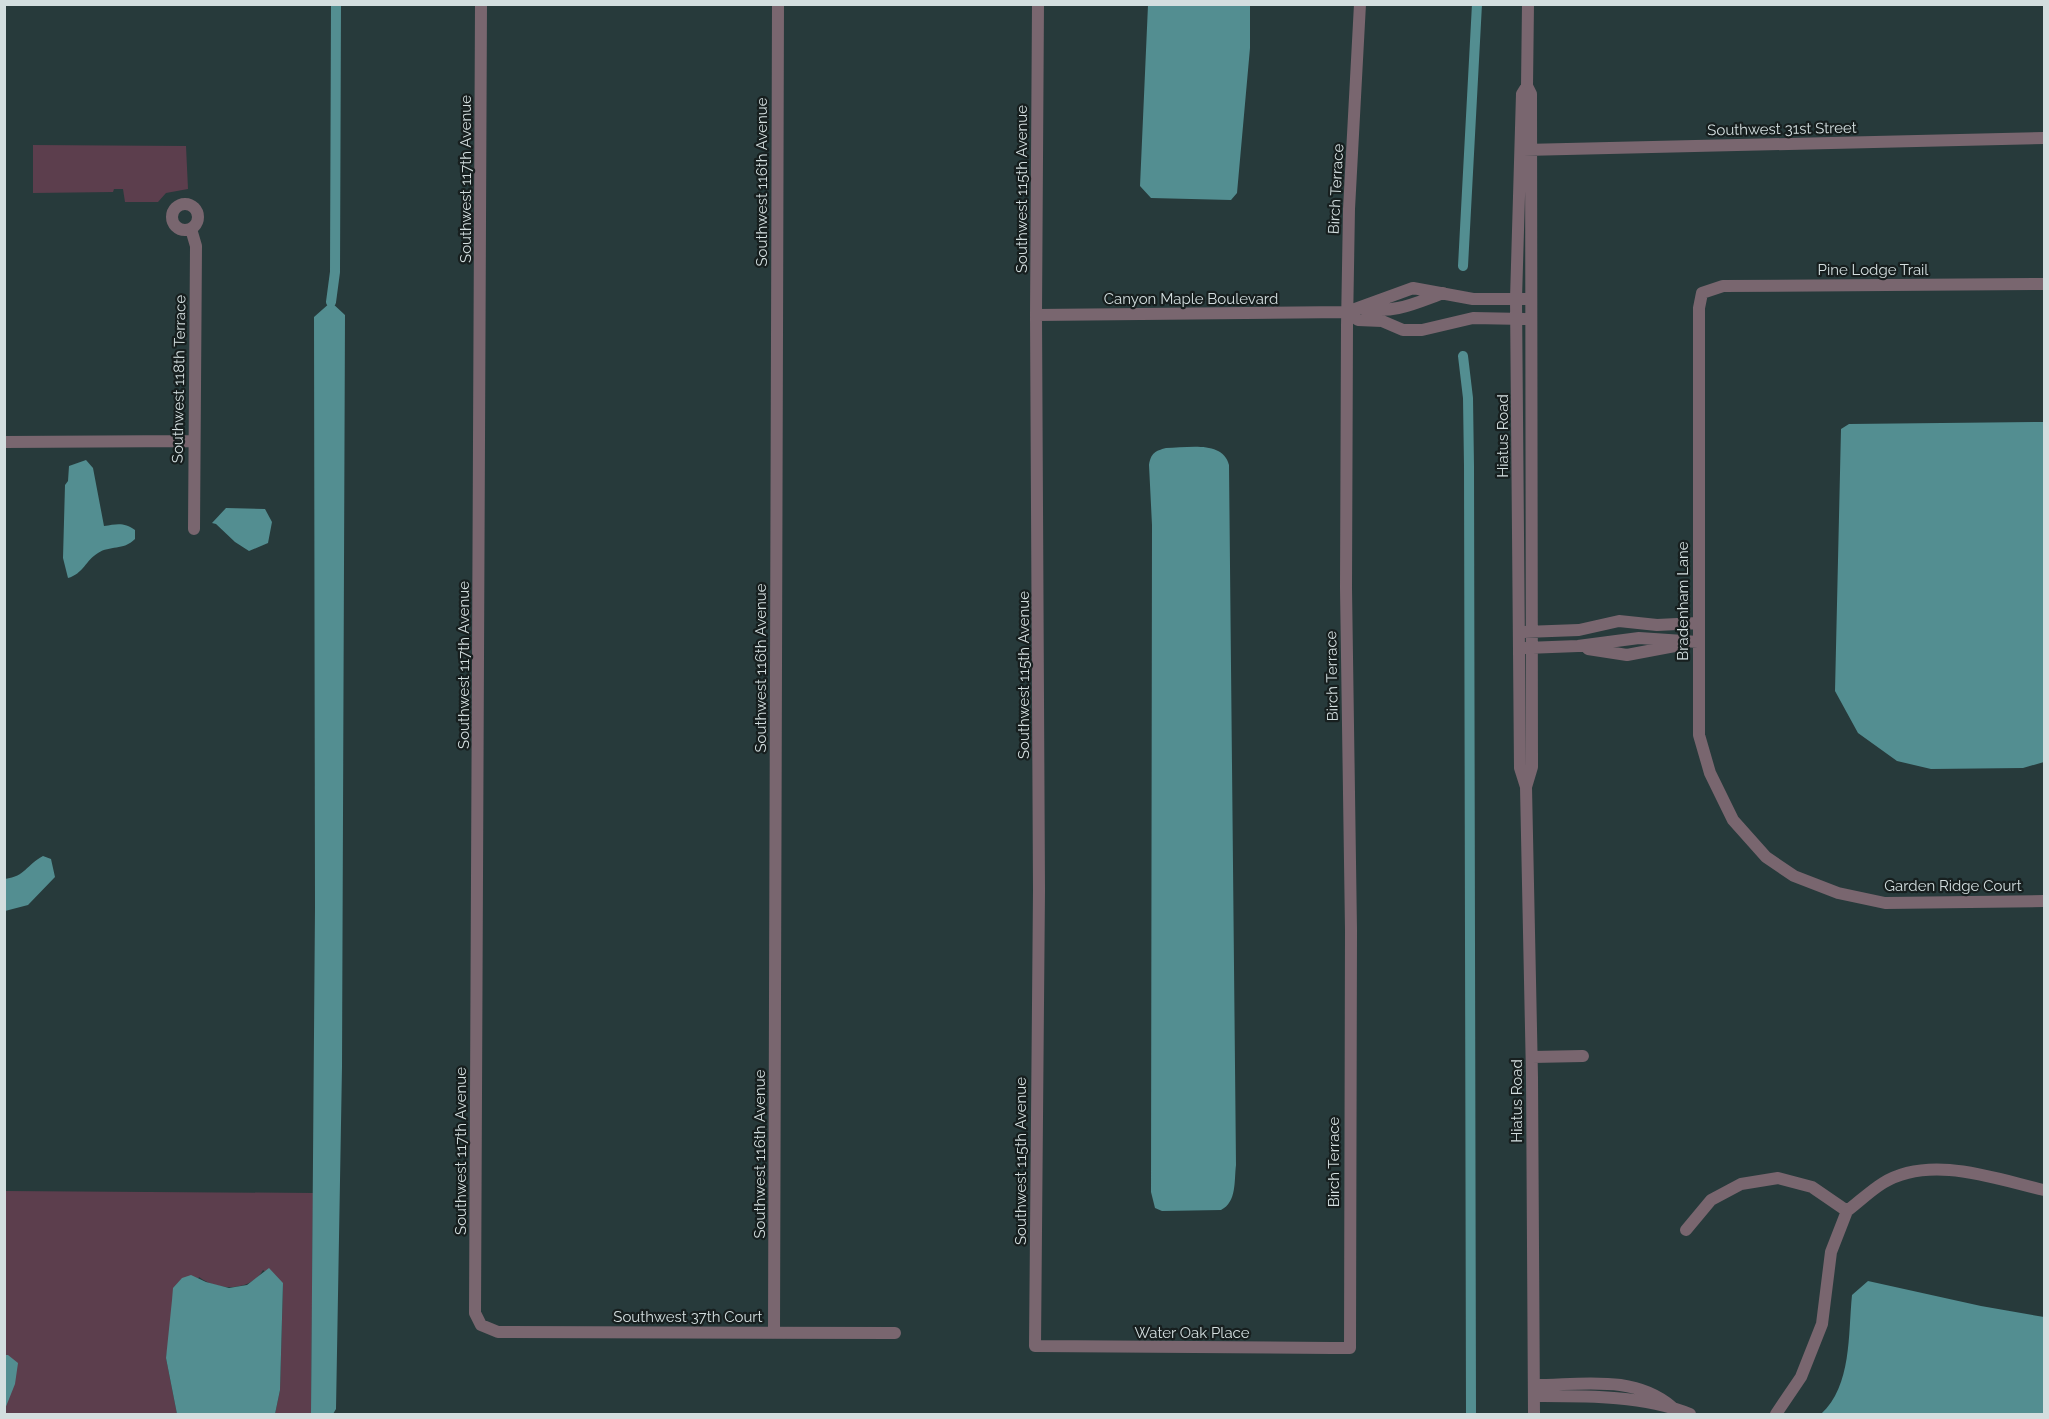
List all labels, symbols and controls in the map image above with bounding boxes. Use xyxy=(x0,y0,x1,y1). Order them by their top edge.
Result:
street label: Southwest 117th Avenue xyxy=(457,95,475,263)
street label: Southwest 116th Avenue xyxy=(753,97,771,267)
street label: Southwest 115th Avenue xyxy=(1013,105,1031,273)
street label: Southwest 31st Street xyxy=(1707,119,1857,139)
street label: Birch Terrace xyxy=(1325,143,1347,235)
street label: Pine Lodge Trail xyxy=(1818,261,1929,279)
street label: Canyon Maple Boulevard xyxy=(1104,290,1278,308)
street label: Southwest 118th Terrace xyxy=(169,295,189,463)
street label: Hiatus Road xyxy=(1494,394,1512,478)
street label: Bradenham Lane xyxy=(1674,541,1692,661)
street label: Southwest 117th Avenue xyxy=(455,581,473,749)
street label: Southwest 116th Avenue xyxy=(752,583,770,753)
street label: Southwest 115th Avenue xyxy=(1015,591,1033,759)
street label: Birch Terrace xyxy=(1322,630,1342,721)
street label: Garden Ridge Court xyxy=(1884,877,2022,895)
street label: Hiatus Road xyxy=(1508,1059,1526,1143)
street label: Southwest 117th Avenue xyxy=(452,1067,470,1235)
street label: Southwest 116th Avenue xyxy=(751,1069,769,1239)
street label: Southwest 115th Avenue xyxy=(1012,1077,1030,1245)
street label: Birch Terrace xyxy=(1325,1117,1343,1207)
street label: Southwest 37th Court xyxy=(613,1308,763,1326)
street label: Water Oak Place xyxy=(1134,1324,1250,1342)

